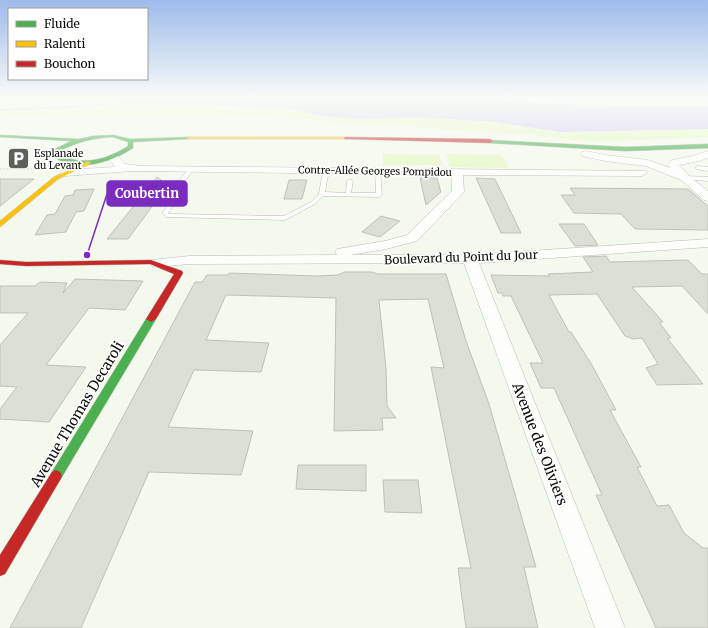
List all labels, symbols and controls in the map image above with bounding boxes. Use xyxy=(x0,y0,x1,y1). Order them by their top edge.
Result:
legend xyxy=(8,8,148,80)
text: Fluide xyxy=(44,16,80,31)
text: Ralenti xyxy=(44,36,85,51)
text: Bouchon xyxy=(44,56,96,71)
parking icon: Esplanade du Levant xyxy=(6,146,32,172)
place label: Esplanade du Levant xyxy=(34,147,83,172)
street label: Contre-Allée Georges Pompidou xyxy=(298,163,452,179)
callout: Coubertin xyxy=(107,181,187,206)
text: Coubertin xyxy=(115,185,179,202)
street label: Boulevard du Point du Jour xyxy=(384,247,539,267)
street label: Avenue Thomas Decaroli xyxy=(26,337,128,491)
street label: Avenue des Oliviers xyxy=(508,379,572,508)

